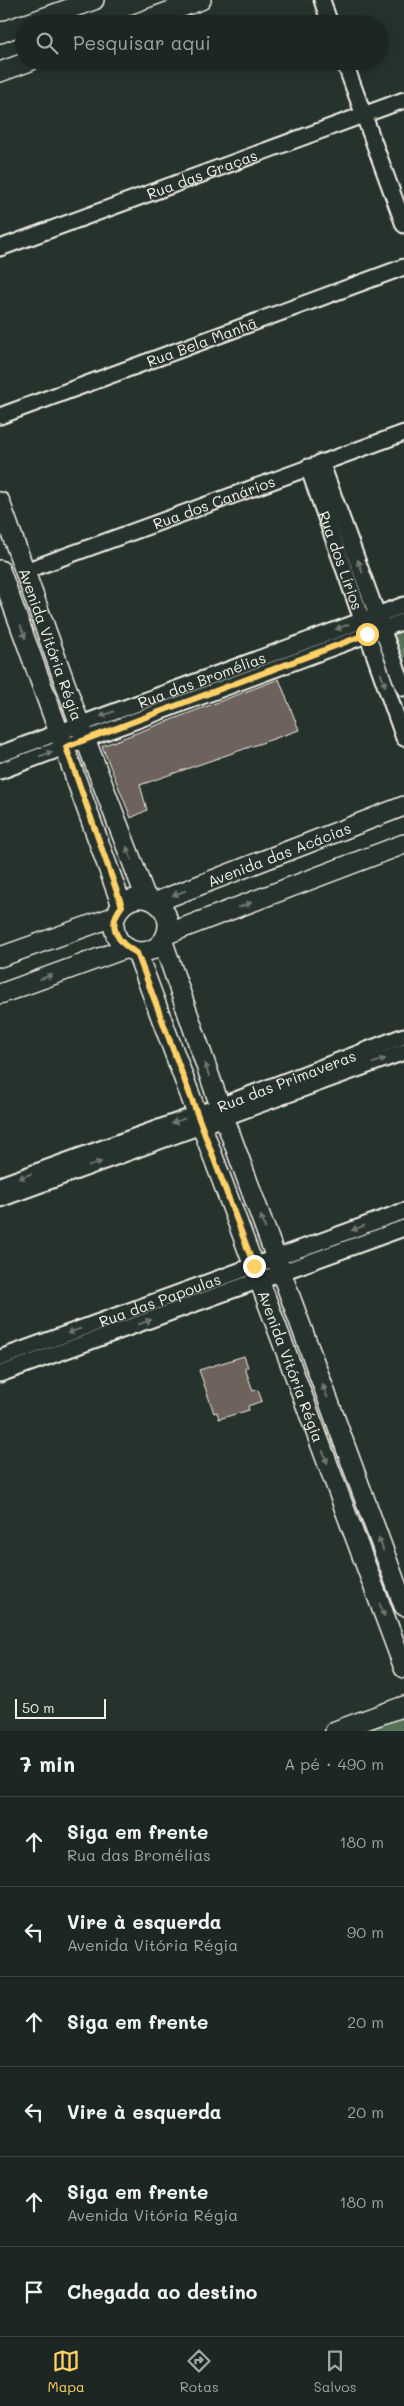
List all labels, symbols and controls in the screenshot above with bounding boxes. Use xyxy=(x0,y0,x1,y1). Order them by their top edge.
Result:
search box xyxy=(15,15,389,70)
icon: search xyxy=(33,29,61,57)
text: Pesquisar aqui xyxy=(73,30,211,55)
street label: Rua das Graças xyxy=(144,145,260,203)
street label: Rua Bela Manhã xyxy=(144,312,260,371)
street label: Rua dos Canários xyxy=(150,471,278,534)
street label: Rua dos Lírios xyxy=(314,508,368,612)
one-way arrow xyxy=(356,559,363,574)
street label: Avenida Vitória Régia xyxy=(14,565,88,723)
route start xyxy=(356,623,379,646)
one-way arrow xyxy=(334,624,349,631)
one-way arrow xyxy=(19,625,27,640)
street label: Rua das Bromélias xyxy=(135,647,269,712)
one-way arrow xyxy=(380,673,388,688)
one-way arrow xyxy=(100,711,115,718)
one-way arrow xyxy=(39,750,54,758)
street label: Avenida das Acácias xyxy=(204,818,354,891)
one-way arrow xyxy=(125,845,133,860)
one-way arrow xyxy=(171,889,186,897)
one-way arrow xyxy=(238,901,253,909)
one-way arrow xyxy=(39,973,54,981)
street label: Rua das Primaveras xyxy=(214,1045,359,1116)
one-way arrow xyxy=(372,1057,387,1064)
one-way arrow xyxy=(203,1062,210,1077)
one-way arrow xyxy=(171,1118,186,1125)
one-way arrow xyxy=(88,1160,103,1168)
one-way arrow xyxy=(18,1173,33,1180)
one-way arrow xyxy=(259,1214,267,1229)
one-way arrow xyxy=(350,1224,365,1232)
route end xyxy=(243,1255,266,1278)
street label: Rua das Papoulas xyxy=(96,1269,223,1331)
street label: Avenida Vitória Régia xyxy=(254,1287,329,1445)
one-way arrow xyxy=(137,1318,152,1325)
one-way arrow xyxy=(66,1327,81,1335)
one-way arrow xyxy=(321,1384,328,1399)
one-way arrow xyxy=(322,1450,329,1465)
one-way arrow xyxy=(377,1536,385,1551)
one-way arrow xyxy=(379,1602,386,1617)
scale bar xyxy=(15,1696,106,1719)
text: 50 m xyxy=(22,1698,54,1717)
text: 7 min xyxy=(20,1750,75,1777)
text: A pé · 490 m xyxy=(284,1753,384,1774)
text: Siga em frente xyxy=(67,1819,208,1844)
icon: ahead xyxy=(20,1828,48,1856)
text: 180 m xyxy=(339,1831,384,1852)
text: Rua das Bromélias xyxy=(67,1844,211,1865)
text: Vire à esquerda xyxy=(67,1909,222,1934)
icon: left xyxy=(20,1918,48,1946)
text: 90 m xyxy=(347,1921,384,1942)
text: Avenida Vitória Régia xyxy=(67,1934,238,1955)
icon: ahead xyxy=(20,2008,48,2036)
text: Siga em frente xyxy=(67,2009,208,2034)
text: 20 m xyxy=(347,2011,384,2032)
icon: left xyxy=(20,2098,48,2126)
text: Vire à esquerda xyxy=(67,2099,222,2124)
text: 20 m xyxy=(347,2101,384,2122)
text: Siga em frente xyxy=(67,2179,208,2204)
icon: ahead xyxy=(20,2188,48,2216)
text: 180 m xyxy=(339,2191,384,2212)
text: Avenida Vitória Régia xyxy=(67,2204,238,2225)
icon: arrive xyxy=(20,2278,48,2306)
text: Chegada ao destino xyxy=(67,2279,257,2304)
tab: Mapa xyxy=(48,2347,85,2396)
tab: Rotas xyxy=(180,2347,219,2396)
tab: Salvos xyxy=(314,2347,356,2396)

